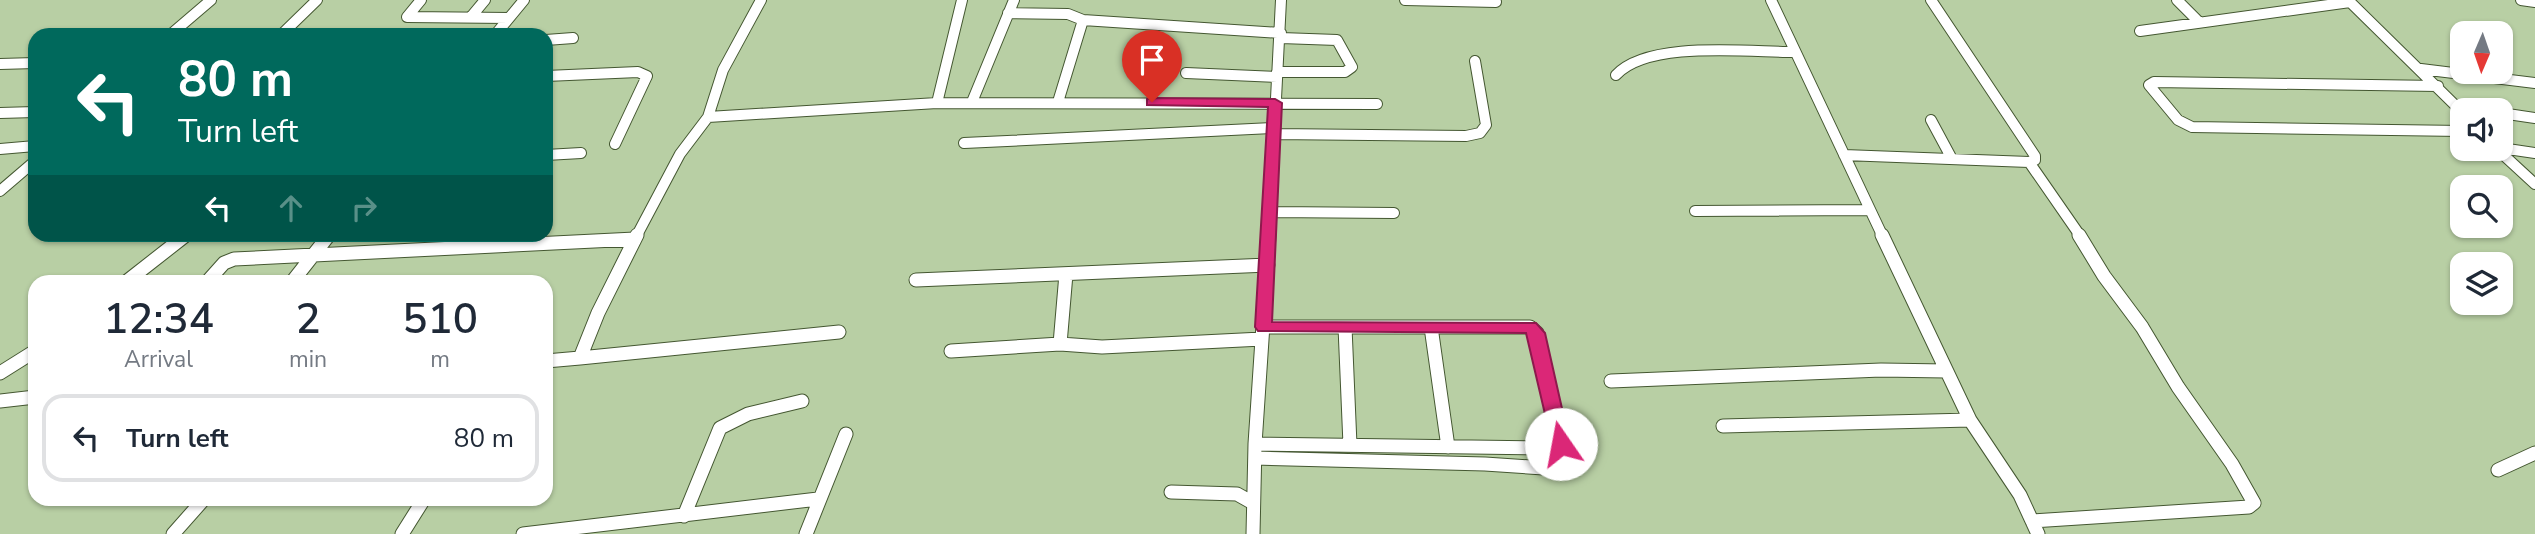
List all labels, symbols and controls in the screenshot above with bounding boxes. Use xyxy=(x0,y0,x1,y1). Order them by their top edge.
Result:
north arrow xyxy=(2450,21,2513,84)
map controls xyxy=(2450,21,2513,315)
pin xyxy=(1122,30,1182,102)
icon: arrive xyxy=(1133,41,1171,79)
text: 80 m xyxy=(178,46,293,113)
icon: left xyxy=(63,56,154,147)
button: sound xyxy=(2450,98,2513,161)
text: Turn left xyxy=(178,110,298,153)
button: search xyxy=(2450,175,2513,238)
icon: left xyxy=(199,189,237,227)
icon: ahead xyxy=(272,189,310,227)
icon: right xyxy=(345,189,383,227)
button: layers xyxy=(2450,252,2513,315)
text: 12:34 xyxy=(103,291,214,348)
text: 2 xyxy=(295,291,321,348)
text: 510 xyxy=(402,291,478,348)
text: Arrival xyxy=(124,344,193,375)
text: min xyxy=(289,344,327,375)
text: m xyxy=(430,344,450,375)
position arrow xyxy=(1524,407,1598,481)
icon: left xyxy=(67,419,105,457)
text: Turn left xyxy=(126,421,229,456)
text: 80 m xyxy=(454,421,514,456)

